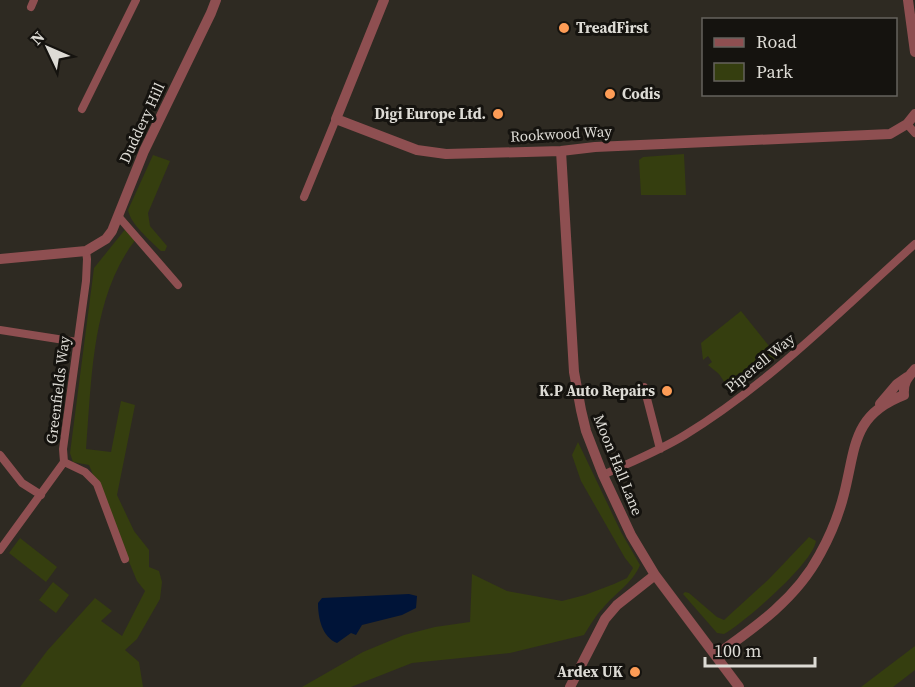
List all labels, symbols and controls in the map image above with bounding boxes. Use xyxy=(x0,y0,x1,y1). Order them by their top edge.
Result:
place label: TreadFirst xyxy=(576,17,649,38)
north arrow xyxy=(18,18,78,78)
legend xyxy=(702,18,897,96)
marker: TreadFirst xyxy=(557,21,571,35)
text: N xyxy=(25,25,49,49)
text: Road xyxy=(756,29,797,54)
text: Park xyxy=(756,59,793,84)
street label: Duddery Hill xyxy=(114,79,170,167)
place label: Codis xyxy=(622,83,661,104)
marker: Codis xyxy=(603,87,617,101)
place label: Digi Europe Ltd. xyxy=(374,103,486,124)
marker: Digi Europe Ltd. xyxy=(491,107,505,121)
street label: Rookwood Way xyxy=(510,120,613,147)
street label: Piperell Way xyxy=(720,328,799,397)
street label: Greenfields Way xyxy=(40,335,75,445)
place label: K.P Auto Repairs xyxy=(539,380,655,401)
marker: K.P Auto Repairs xyxy=(660,384,674,398)
street label: Moon Hall Lane xyxy=(589,411,648,519)
scale bar xyxy=(705,630,814,668)
text: 100 m xyxy=(714,638,761,663)
place label: Ardex UK xyxy=(557,661,624,682)
marker: Ardex UK xyxy=(628,665,642,679)

